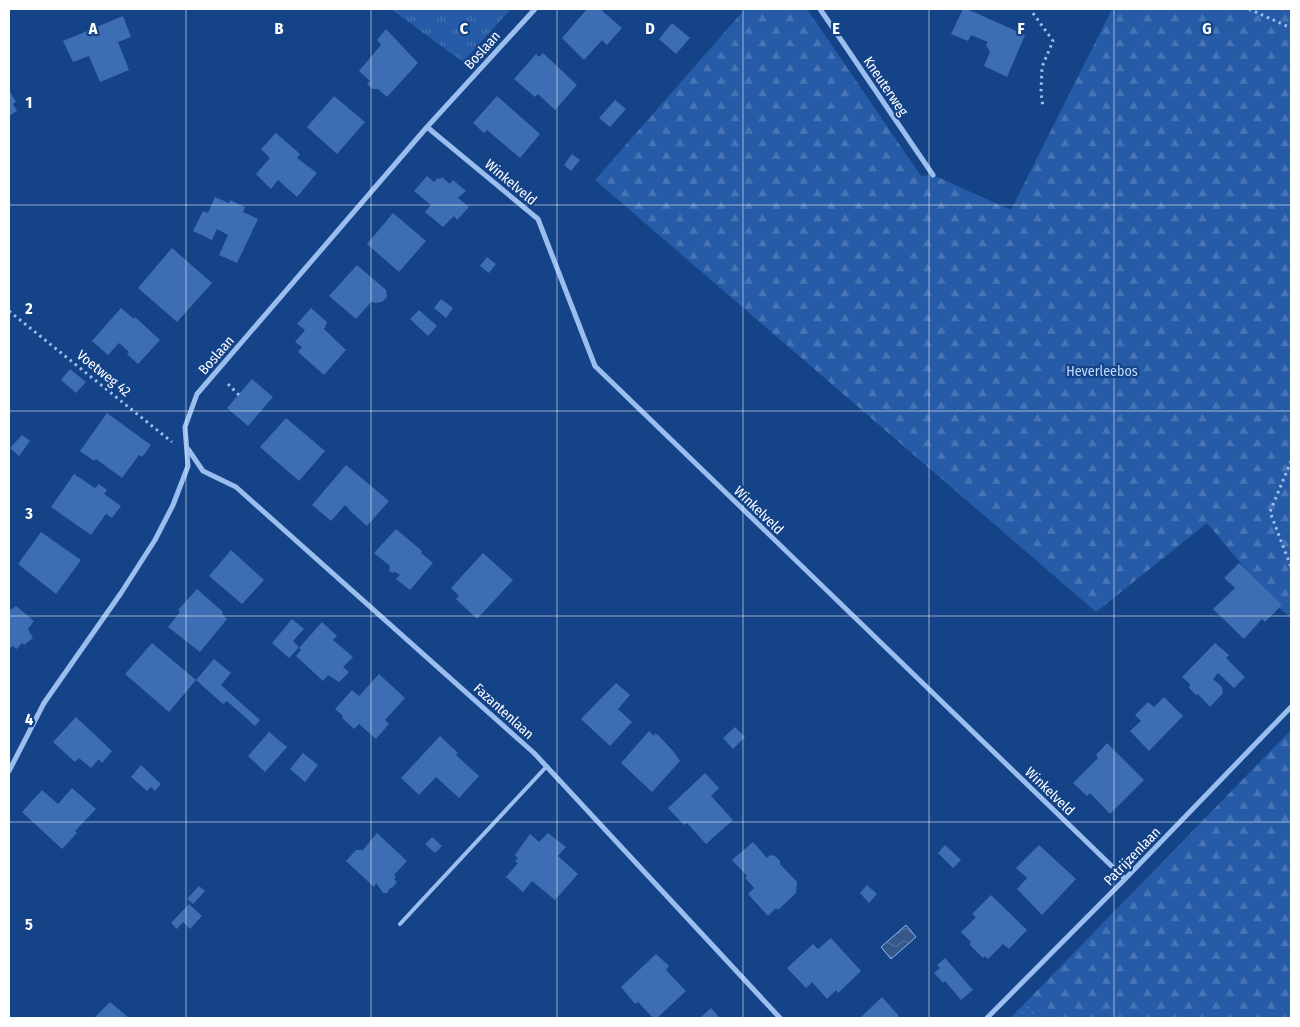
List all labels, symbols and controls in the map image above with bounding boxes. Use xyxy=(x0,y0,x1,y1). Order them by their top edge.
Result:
text: A xyxy=(88,19,98,38)
text: B xyxy=(275,19,284,38)
text: C xyxy=(460,19,469,38)
text: D xyxy=(645,19,655,38)
text: E xyxy=(832,19,840,38)
text: F xyxy=(1017,19,1025,38)
text: G xyxy=(1202,19,1212,38)
street label: Boslaan xyxy=(461,28,504,73)
street label: Kneuterweg xyxy=(860,53,912,120)
text: 1 xyxy=(26,93,32,112)
street label: Winkelveld xyxy=(481,156,540,209)
text: 2 xyxy=(24,299,33,318)
street label: Boslaan xyxy=(195,333,238,378)
street label: Voetweg 42 xyxy=(73,347,134,400)
park label: Heverleebos xyxy=(1066,363,1138,380)
street label: Winkelveld xyxy=(730,483,787,538)
text: 3 xyxy=(24,504,33,523)
street label: Fazantenlaan xyxy=(470,680,537,743)
text: 4 xyxy=(25,710,33,729)
street label: Winkelveld xyxy=(1021,764,1078,819)
street label: Patrijzenlaan xyxy=(1100,824,1164,889)
text: 5 xyxy=(25,915,33,934)

